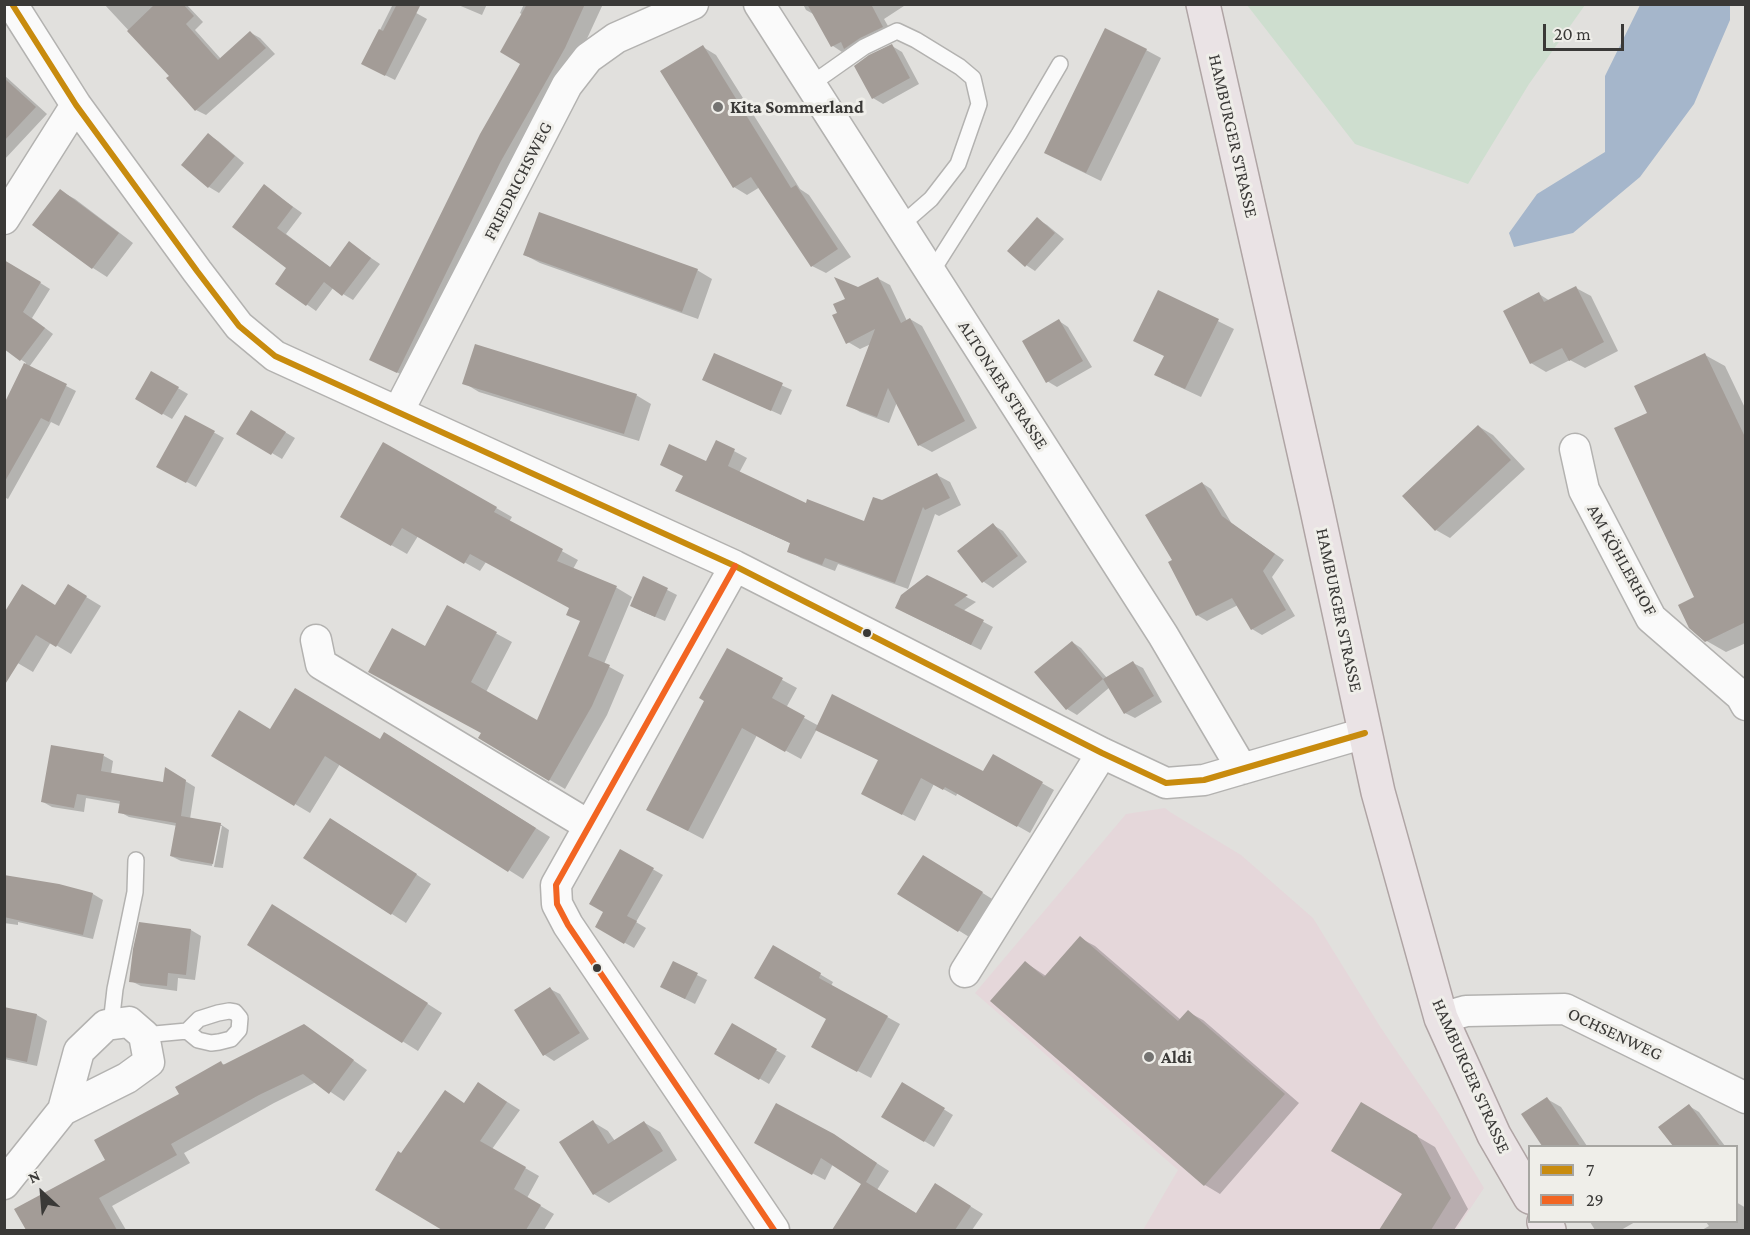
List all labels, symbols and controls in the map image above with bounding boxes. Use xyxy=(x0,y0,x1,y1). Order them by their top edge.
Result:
scale bar xyxy=(1546,12,1627,50)
text: 20 m xyxy=(1554,24,1591,44)
street label: HAMBURGER STRASSE xyxy=(1204,52,1262,220)
place label: Kita Sommerland xyxy=(730,96,864,118)
marker: Kita Sommerland xyxy=(711,100,725,114)
street label: FRIEDRICHSWEG xyxy=(479,118,557,244)
street label: ALTONAER STRASSE xyxy=(953,317,1053,453)
street label: AM KÖHLERHOF xyxy=(1582,501,1662,619)
street label: HAMBURGER STRASSE xyxy=(1311,526,1367,694)
unlabelled marker xyxy=(861,627,873,639)
unlabelled marker xyxy=(591,962,603,974)
street label: HAMBURGER STRASSE xyxy=(1427,995,1515,1157)
street label: OCHSENWEG xyxy=(1564,1003,1666,1065)
place label: Aldi xyxy=(1161,1046,1192,1068)
marker: Aldi xyxy=(1142,1050,1156,1064)
legend xyxy=(1528,1145,1738,1223)
text: 7 xyxy=(1586,1160,1594,1180)
north arrow xyxy=(12,1163,72,1223)
text: N xyxy=(25,1166,43,1186)
text: 29 xyxy=(1586,1190,1604,1210)

